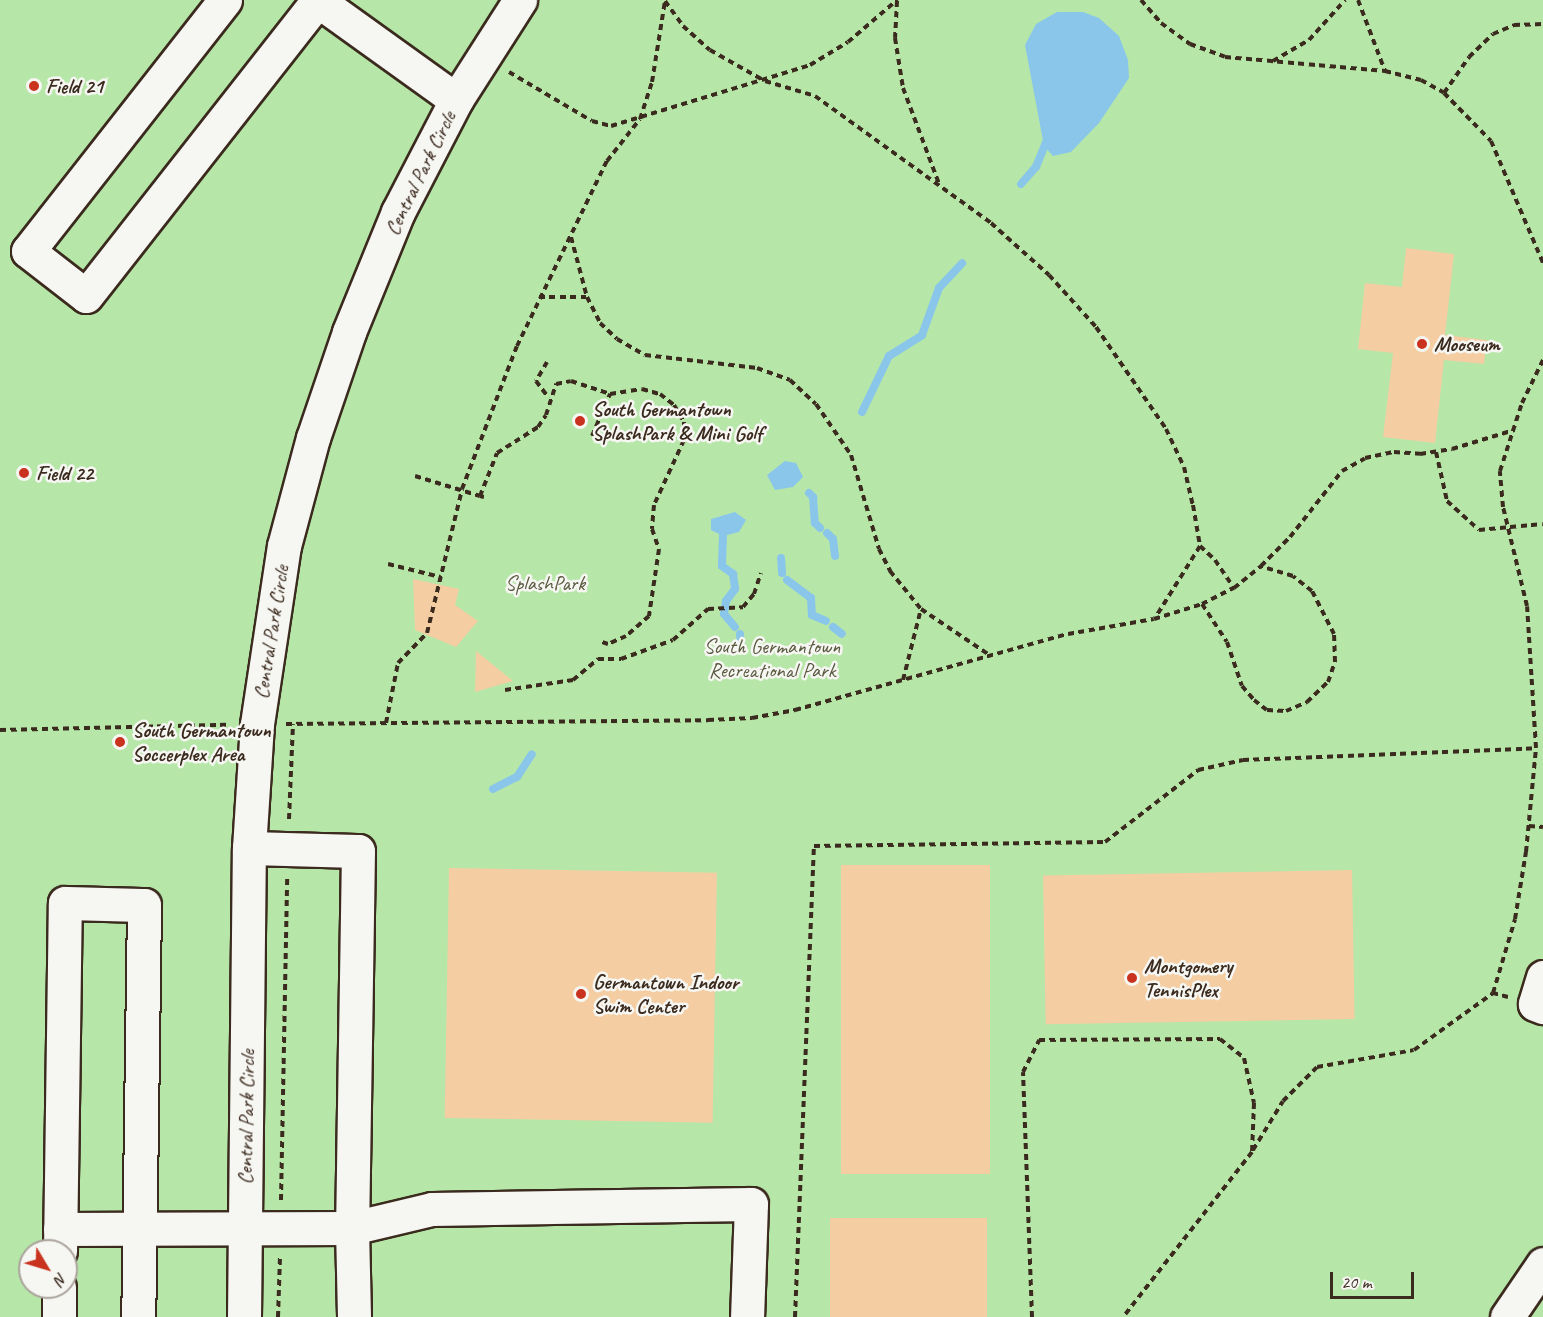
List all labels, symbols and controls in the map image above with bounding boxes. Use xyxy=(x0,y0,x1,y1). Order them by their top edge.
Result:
place label: Field 21 xyxy=(46,73,103,99)
marker: Field 21 xyxy=(27,79,41,93)
street label: Central Park Circle xyxy=(379,107,461,239)
place label: Mooseum xyxy=(1434,331,1499,357)
marker: Mooseum xyxy=(1415,337,1429,351)
place label: South Germantown SplashPark & Mini Golf xyxy=(592,396,762,446)
marker: South Germantown SplashPark & Mini Golf xyxy=(573,414,587,428)
place label: Field 22 xyxy=(36,460,93,486)
marker: Field 22 xyxy=(17,466,31,480)
street label: Central Park Circle xyxy=(248,563,294,701)
park label: SplashPark xyxy=(505,570,585,596)
park label: South Germantown Recreational Park xyxy=(704,633,840,683)
place label: South Germantown Soccerplex Area xyxy=(132,717,270,767)
marker: South Germantown Soccerplex Area xyxy=(113,735,127,749)
place label: Montgomery TennisPlex xyxy=(1144,953,1232,1003)
place label: Germantown Indoor Swim Center xyxy=(593,969,738,1019)
marker: Montgomery TennisPlex xyxy=(1125,971,1139,985)
marker: Germantown Indoor Swim Center xyxy=(574,987,588,1001)
street label: Central Park Circle xyxy=(232,1049,260,1185)
north arrow xyxy=(18,1239,78,1299)
scale bar xyxy=(1333,1260,1417,1298)
text: N xyxy=(50,1269,72,1289)
text: 20 m xyxy=(1341,1271,1372,1293)

